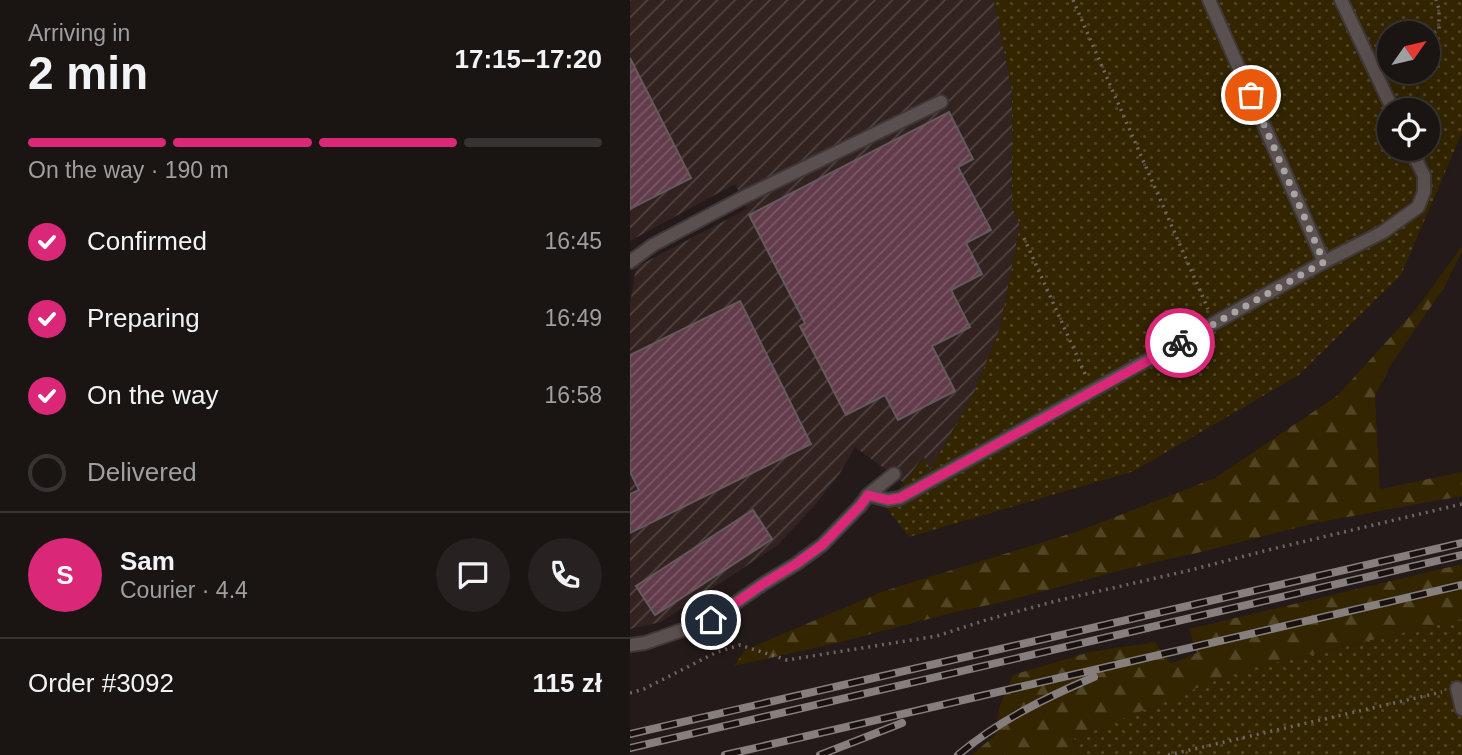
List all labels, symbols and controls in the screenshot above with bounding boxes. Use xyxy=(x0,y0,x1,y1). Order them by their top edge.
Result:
text: Arriving in xyxy=(28,20,130,46)
north arrow xyxy=(1377,21,1440,84)
map controls xyxy=(1377,21,1440,161)
text: 17:15–17:20 xyxy=(455,44,602,74)
text: 2 min xyxy=(28,47,148,99)
pin xyxy=(1221,65,1281,125)
icon: bag xyxy=(1232,76,1270,114)
button: locate xyxy=(1377,98,1440,161)
text: On the way · 190 m xyxy=(28,157,229,183)
icon: check xyxy=(28,223,66,261)
text: Confirmed xyxy=(87,226,207,256)
text: 16:45 xyxy=(544,228,602,254)
icon: check xyxy=(28,300,66,338)
text: Preparing xyxy=(87,303,200,333)
text: 16:49 xyxy=(544,305,602,331)
courier xyxy=(1145,308,1215,378)
icon: bike xyxy=(1161,324,1199,362)
icon: check xyxy=(28,377,66,415)
text: On the way xyxy=(87,380,219,410)
text: 16:58 xyxy=(544,382,602,408)
text: Delivered xyxy=(87,457,197,487)
button: chat xyxy=(436,538,510,612)
button: phone xyxy=(528,538,602,612)
text: Sam xyxy=(120,546,175,576)
text: S xyxy=(56,560,74,590)
text: Courier · 4.4 xyxy=(120,577,248,603)
pin xyxy=(681,590,741,650)
icon: home xyxy=(692,601,730,639)
text: Order #3092 xyxy=(28,668,174,698)
text: 115 zł xyxy=(533,668,602,698)

